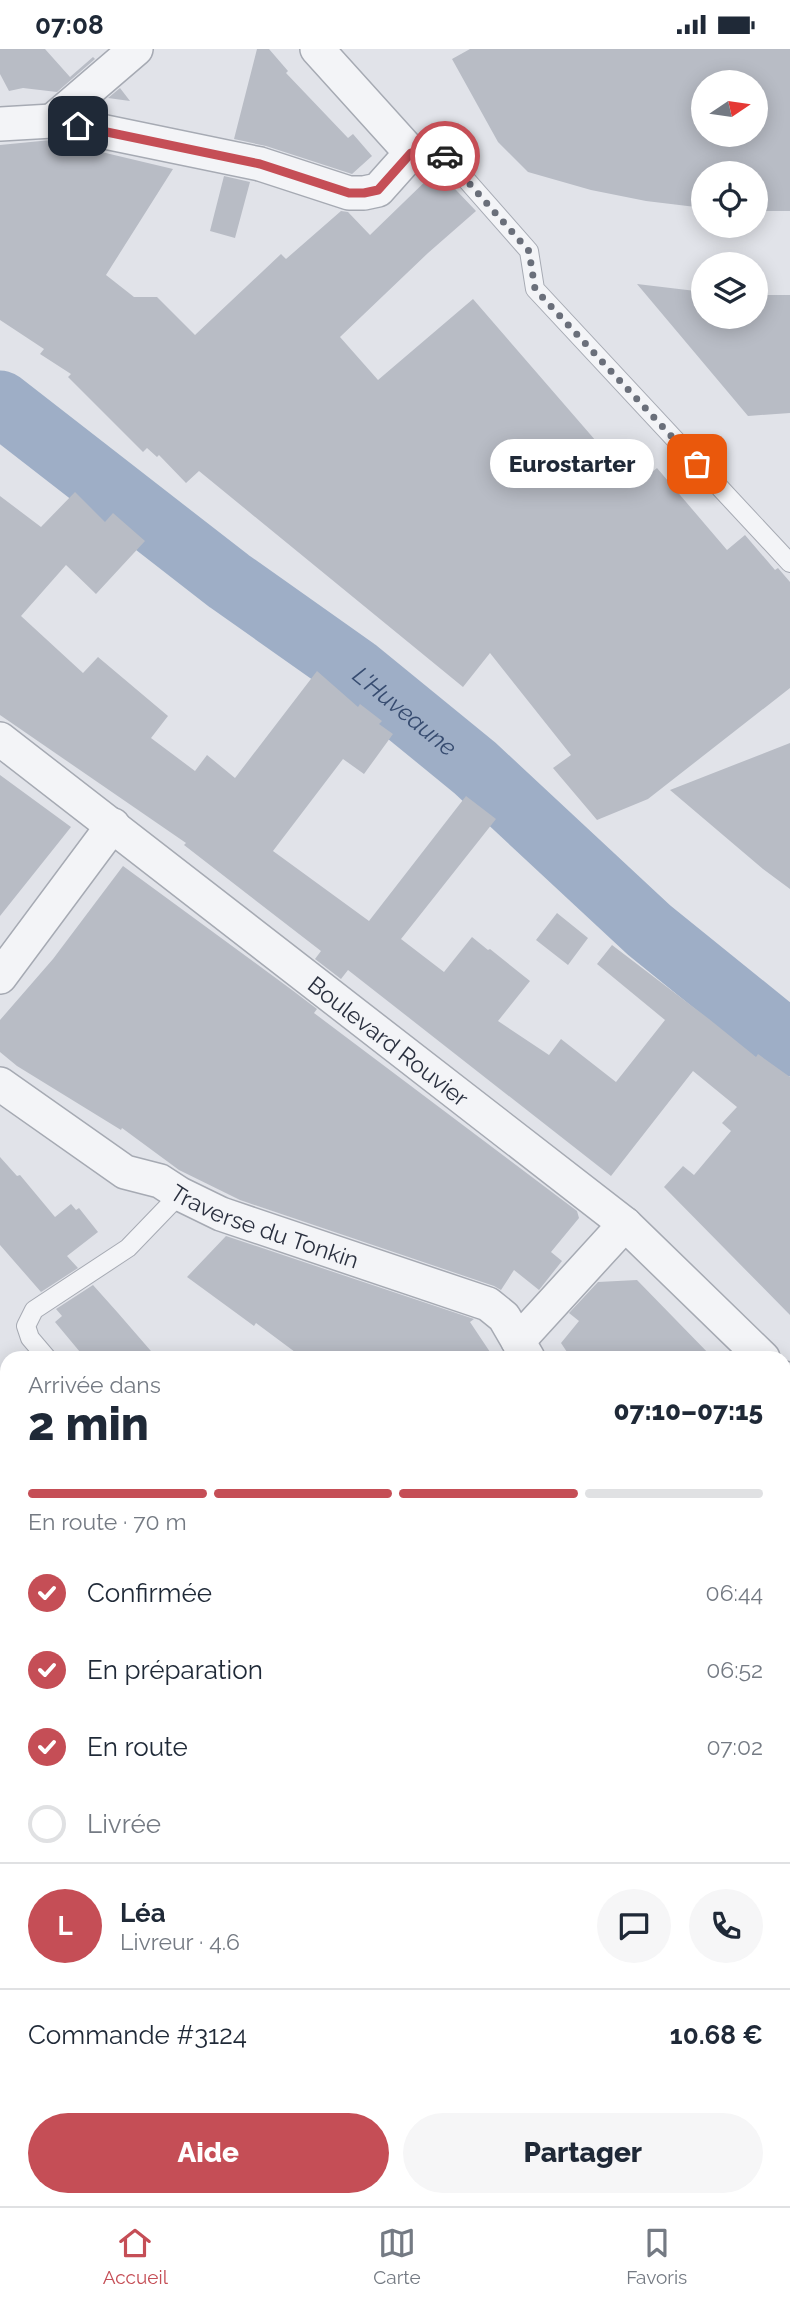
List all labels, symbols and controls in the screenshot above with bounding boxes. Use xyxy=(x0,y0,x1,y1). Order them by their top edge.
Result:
text: 07:08 xyxy=(35,10,104,40)
north arrow xyxy=(691,70,768,147)
map controls xyxy=(691,70,768,329)
pin xyxy=(48,96,108,156)
icon: home xyxy=(59,107,97,145)
courier xyxy=(410,121,480,191)
icon: car xyxy=(426,137,464,175)
button: locate xyxy=(691,161,768,238)
button: layers xyxy=(691,252,768,329)
pin xyxy=(667,434,727,494)
callout: Eurostarter xyxy=(490,439,655,489)
icon: bag xyxy=(678,445,716,483)
text: Eurostarter xyxy=(509,450,635,477)
water label: L'Huveaune xyxy=(347,660,463,762)
street label: Boulevard Rouvier xyxy=(303,970,474,1111)
street label: Traverse du Tonkin xyxy=(166,1178,363,1273)
text: Arrivée dans xyxy=(28,1371,161,1398)
text: 07:10–07:15 xyxy=(613,1396,763,1426)
text: 2 min xyxy=(28,1397,149,1451)
text: En route · 70 m xyxy=(28,1508,187,1535)
icon: check xyxy=(28,1574,66,1612)
text: Confirmée xyxy=(87,1578,212,1608)
text: 06:44 xyxy=(706,1579,763,1606)
icon: check xyxy=(28,1651,66,1689)
text: En préparation xyxy=(87,1655,263,1685)
text: 06:52 xyxy=(706,1656,763,1683)
icon: check xyxy=(28,1728,66,1766)
text: En route xyxy=(87,1732,188,1762)
text: 07:02 xyxy=(706,1733,763,1760)
text: Livrée xyxy=(87,1809,161,1839)
button: chat xyxy=(597,1889,671,1963)
button: phone xyxy=(689,1889,763,1963)
text: Léa xyxy=(120,1898,166,1928)
text: L xyxy=(57,1911,73,1941)
text: Livreur · 4.6 xyxy=(120,1928,240,1955)
text: Commande #3124 xyxy=(28,2020,247,2050)
text: 10.68 € xyxy=(670,2020,763,2050)
button: Aide xyxy=(28,2113,389,2193)
button: Partager xyxy=(403,2113,763,2193)
tab: Accueil xyxy=(103,2224,168,2288)
tab: Carte xyxy=(373,2224,421,2288)
tab: Favoris xyxy=(626,2224,687,2288)

